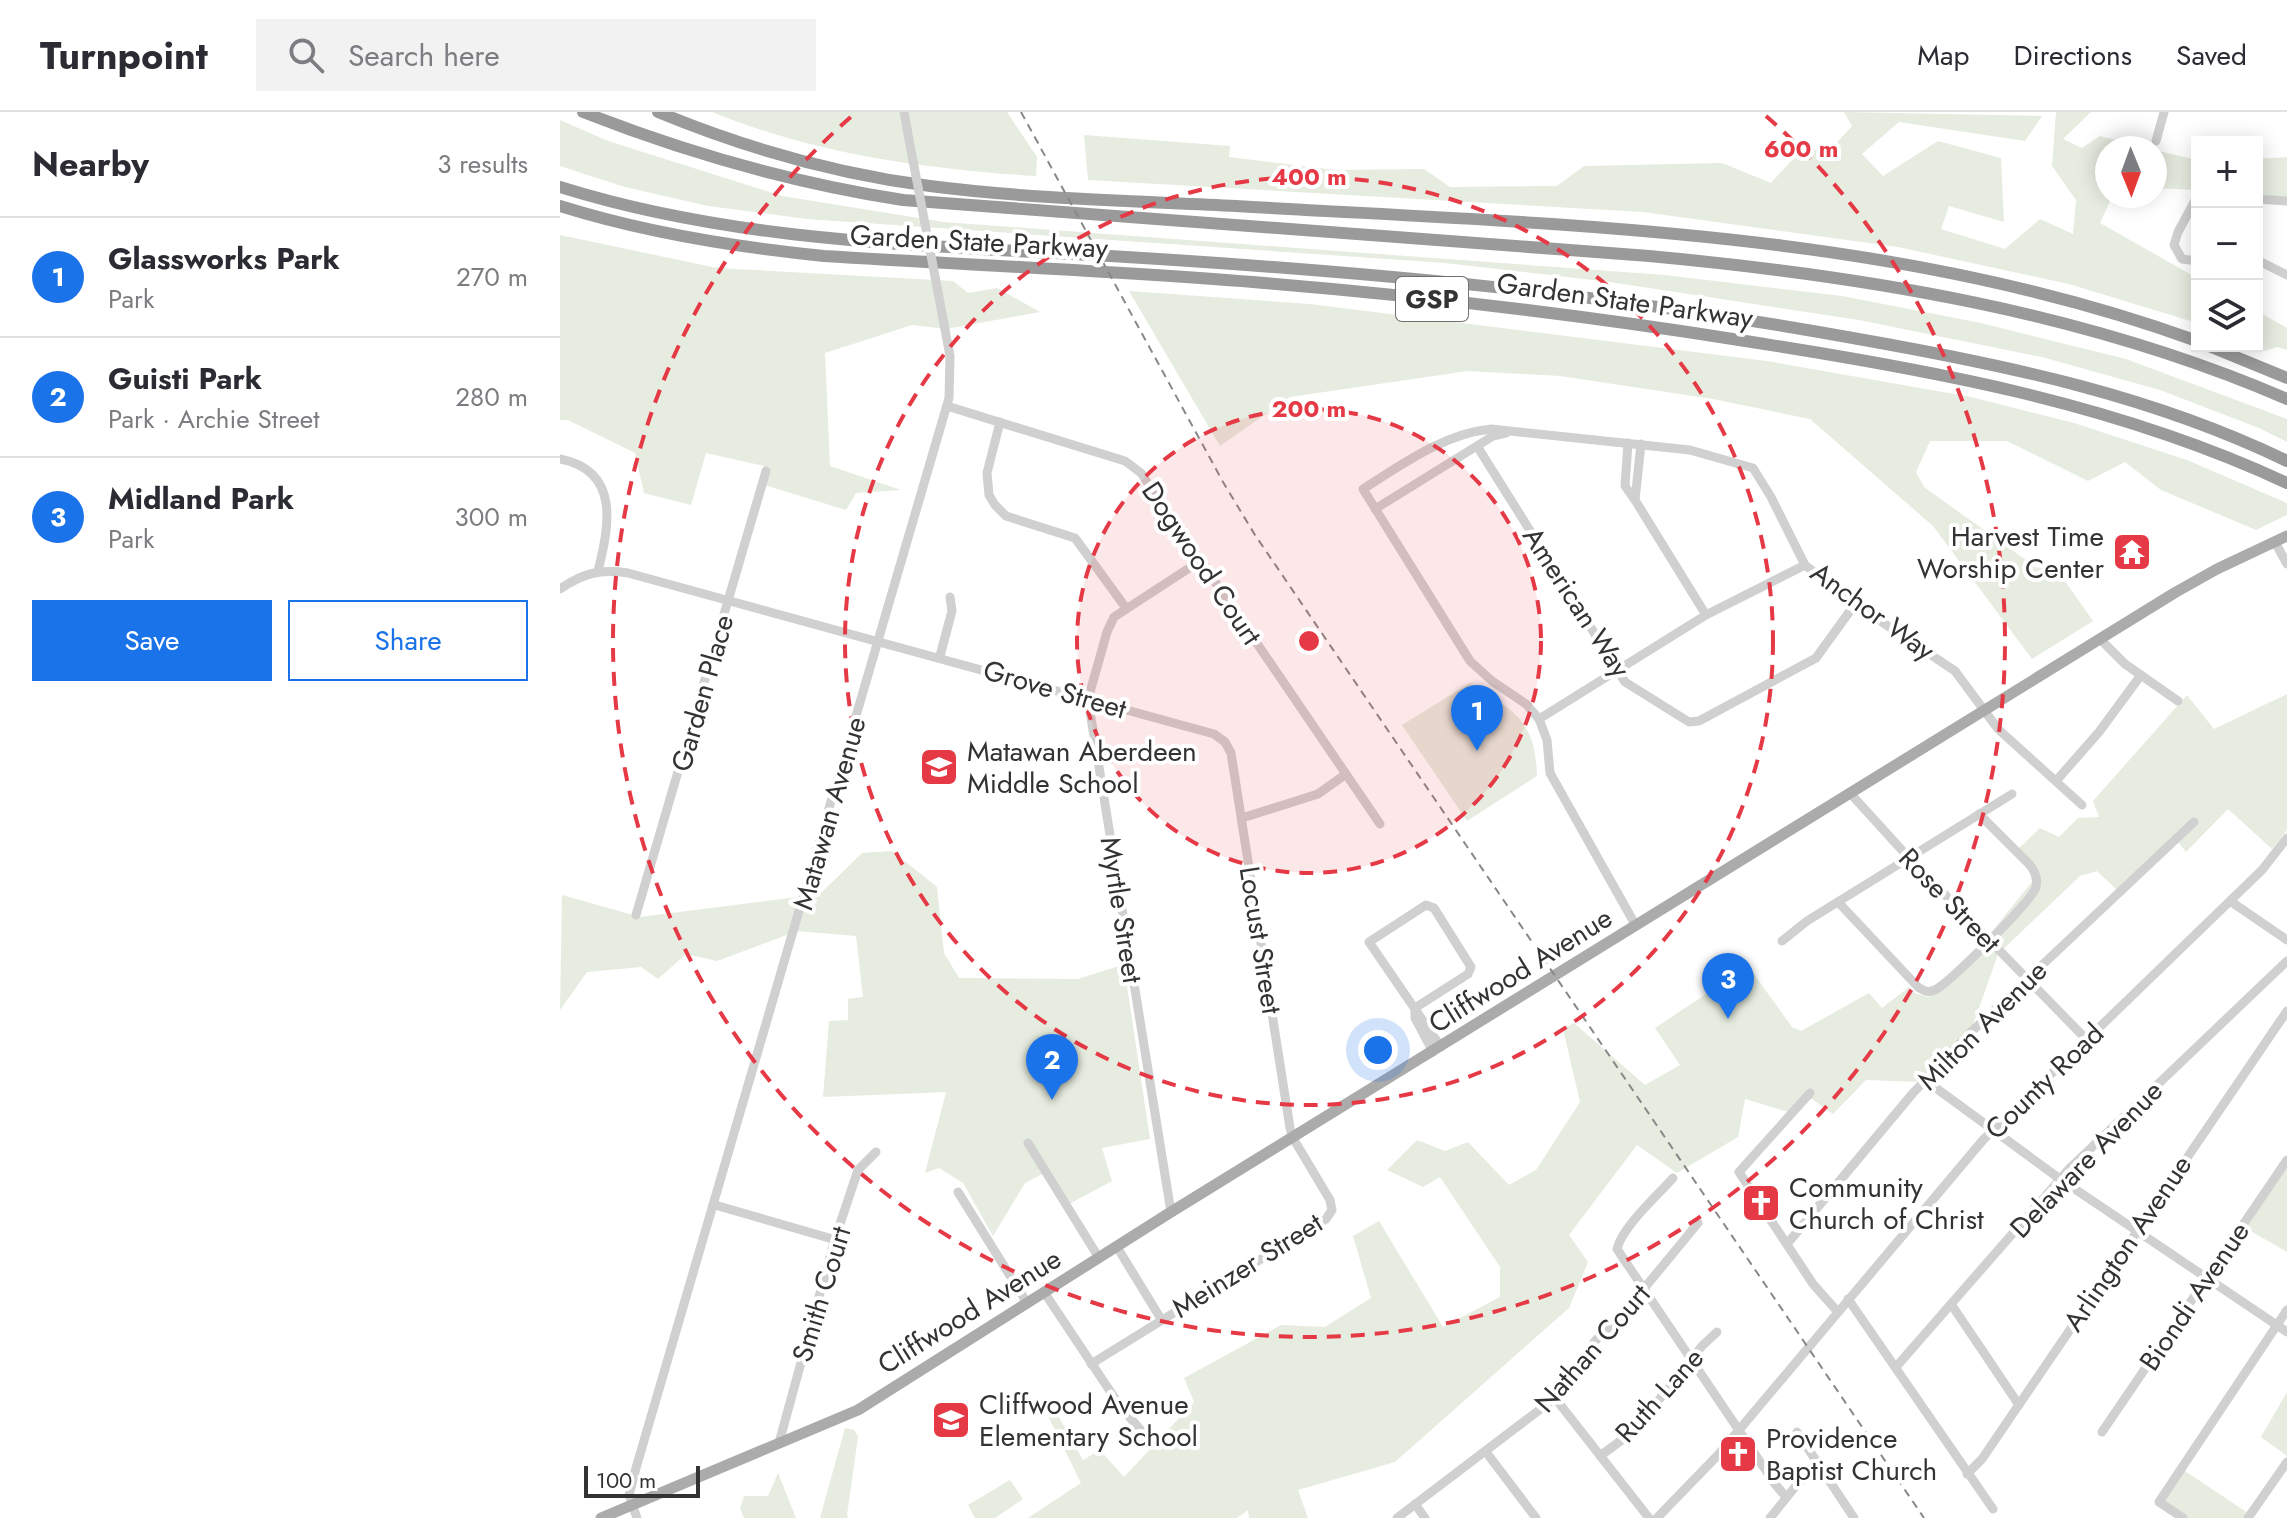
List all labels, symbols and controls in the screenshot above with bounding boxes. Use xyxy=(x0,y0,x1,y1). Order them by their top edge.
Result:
search box xyxy=(256,19,816,91)
text: Turnpoint xyxy=(40,28,208,83)
icon: search xyxy=(284,33,328,77)
text: Search here xyxy=(348,34,500,77)
text: Map xyxy=(1917,35,1969,76)
text: Directions xyxy=(2013,35,2132,76)
text: Saved xyxy=(2176,35,2247,76)
text: 600 m xyxy=(1764,131,1838,166)
north arrow xyxy=(2095,136,2167,208)
map controls xyxy=(2191,136,2263,352)
button: + xyxy=(2191,136,2263,208)
text: Nearby xyxy=(32,140,149,189)
text: 3 results xyxy=(437,145,528,183)
text: 400 m xyxy=(1271,159,1347,194)
button: − xyxy=(2191,208,2263,280)
street label: Garden State Parkway xyxy=(849,214,1110,269)
text: Glassworks Park xyxy=(108,237,340,280)
text: 1 xyxy=(51,258,65,296)
text: 270 m xyxy=(456,258,528,296)
street label: Garden State Parkway xyxy=(1494,262,1756,339)
road number: GSP xyxy=(1396,277,1468,321)
text: Park xyxy=(108,280,154,318)
button: layers xyxy=(2191,280,2263,352)
text: Guisti Park xyxy=(108,357,262,400)
text: 2 xyxy=(49,378,67,416)
text: 280 m xyxy=(455,378,528,416)
text: 200 m xyxy=(1272,391,1346,426)
text: Park · Archie Street xyxy=(108,400,319,438)
street label: Dogwood Court xyxy=(1132,473,1272,653)
text: Midland Park xyxy=(108,477,294,520)
text: 3 xyxy=(50,498,66,536)
text: 300 m xyxy=(455,498,528,536)
place label: Harvest Time Worship Center xyxy=(1917,516,2104,589)
street label: American Way xyxy=(1513,519,1641,686)
text: Park xyxy=(108,520,154,558)
temple icon: Harvest Time Worship Center xyxy=(2111,531,2153,573)
street label: Anchor Way xyxy=(1802,552,1944,671)
button: Save xyxy=(32,600,272,681)
button: Share xyxy=(288,600,528,681)
street label: Garden Place xyxy=(661,610,744,776)
centre of rings xyxy=(1295,627,1323,655)
street label: Grove Street xyxy=(978,649,1132,730)
pin: 1 xyxy=(1451,685,1503,751)
street label: Matawan Avenue xyxy=(782,712,877,914)
place label: Matawan Aberdeen Middle School xyxy=(967,731,1197,804)
school or university icon: Matawan Aberdeen Middle School xyxy=(918,746,960,788)
street label: Myrtle Street xyxy=(1090,834,1153,986)
street label: Rose Street xyxy=(1889,839,2010,962)
street label: Locust Street xyxy=(1229,863,1292,1017)
street label: Cliffwood Avenue xyxy=(1420,897,1620,1043)
street label: Milton Avenue xyxy=(1908,951,2057,1100)
pin: 3 xyxy=(1702,953,1754,1019)
street label: County Road xyxy=(1976,1014,2113,1149)
your location xyxy=(1358,1030,1398,1070)
pin: 2 xyxy=(1026,1034,1078,1100)
street label: Delaware Avenue xyxy=(2000,1071,2172,1247)
street label: Arlington Avenue xyxy=(2053,1147,2202,1340)
place label: Community Church of Christ xyxy=(1789,1167,1984,1240)
church icon: Community Church of Christ xyxy=(1740,1182,1782,1224)
street label: Meinzer Street xyxy=(1164,1203,1331,1328)
street label: Biondi Avenue xyxy=(2129,1214,2259,1379)
street label: Smith Court xyxy=(781,1221,862,1367)
street label: Cliffwood Avenue xyxy=(869,1238,1069,1384)
street label: Nathan Court xyxy=(1525,1275,1660,1422)
street label: Ruth Lane xyxy=(1606,1339,1713,1452)
place label: Cliffwood Avenue Elementary School xyxy=(979,1384,1198,1457)
school or university icon: Cliffwood Avenue Elementary School xyxy=(930,1399,972,1441)
place label: Providence Baptist Church xyxy=(1766,1418,1937,1491)
church icon: Providence Baptist Church xyxy=(1717,1433,1759,1475)
scale bar xyxy=(584,1462,700,1498)
text: 100 m xyxy=(596,1464,656,1496)

